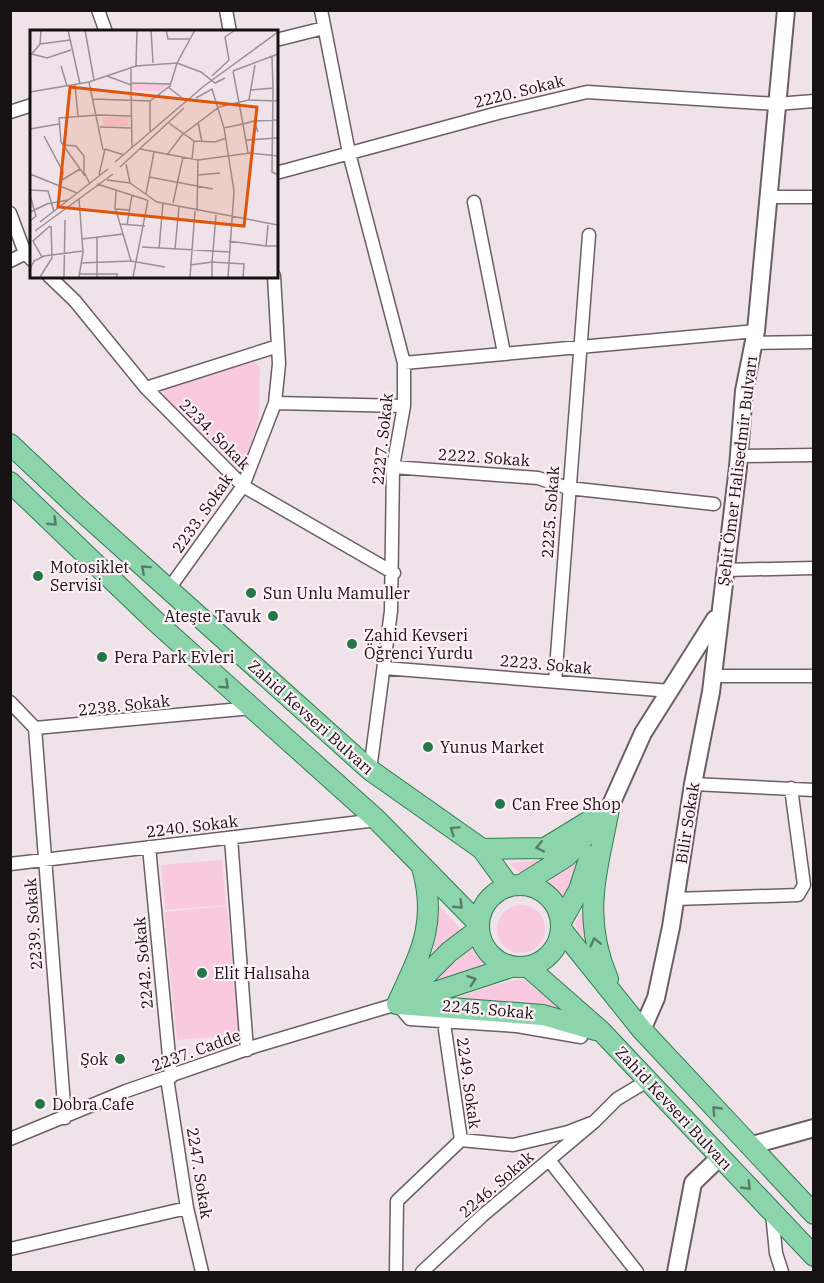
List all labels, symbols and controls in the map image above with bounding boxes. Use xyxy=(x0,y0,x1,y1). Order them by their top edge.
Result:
inset map xyxy=(30,30,278,278)
street label: 2220. Sokak xyxy=(472,70,567,112)
street label: Şehit Ömer Halisedmir Bulvarı xyxy=(713,355,761,587)
street label: 2227. Sokak xyxy=(367,391,397,486)
street label: 2234. Sokak xyxy=(175,394,255,474)
street label: 2222. Sokak xyxy=(437,444,531,470)
street label: 2225. Sokak xyxy=(537,465,563,559)
street label: 2233. Sokak xyxy=(167,469,237,557)
one-way arrow xyxy=(45,515,56,526)
place label: Motosiklet Servisi xyxy=(50,557,129,595)
one-way arrow xyxy=(141,565,152,576)
marker: Motosiklet Servisi xyxy=(31,569,45,583)
place label: Sun Unlu Mamuller xyxy=(263,583,410,603)
marker: Sun Unlu Mamuller xyxy=(244,586,258,600)
place label: Ateşte Tavuk xyxy=(164,606,262,626)
marker: Ateşte Tavuk xyxy=(266,609,280,623)
place label: Zahid Kevseri Öğrenci Yurdu xyxy=(364,625,473,663)
marker: Zahid Kevseri Öğrenci Yurdu xyxy=(345,637,359,651)
place label: Pera Park Evleri xyxy=(114,647,235,667)
marker: Pera Park Evleri xyxy=(95,650,109,664)
street label: 2223. Sokak xyxy=(499,650,593,678)
street label: Zahid Kevseri Bulvarı xyxy=(244,655,378,779)
one-way arrow xyxy=(219,678,229,689)
street label: 2238. Sokak xyxy=(77,690,172,720)
place label: Yunus Market xyxy=(440,737,545,757)
marker: Yunus Market xyxy=(421,740,435,754)
street label: Bilir Sokak xyxy=(671,780,703,865)
place label: Can Free Shop xyxy=(512,794,621,814)
marker: Can Free Shop xyxy=(493,797,507,811)
street label: 2240. Sokak xyxy=(145,810,240,842)
one-way arrow xyxy=(450,826,461,837)
one-way arrow xyxy=(535,840,545,853)
street label: 2239. Sokak xyxy=(20,877,46,971)
one-way arrow xyxy=(451,897,462,908)
street label: 2242. Sokak xyxy=(129,916,157,1010)
one-way arrow xyxy=(590,937,603,947)
place label: Elit Halısaha xyxy=(214,963,310,983)
marker: Elit Halısaha xyxy=(195,966,209,980)
one-way arrow xyxy=(466,975,477,987)
street label: 2245. Sokak xyxy=(441,995,535,1023)
street label: 2237. Cadde xyxy=(149,1025,243,1075)
street label: 2249. Sokak xyxy=(453,1036,485,1131)
street label: Zahid Kevseri Bulvarı xyxy=(611,1042,737,1174)
place label: Şok xyxy=(80,1049,109,1069)
marker: Şok xyxy=(113,1052,127,1066)
place label: Dobra Cafe xyxy=(52,1094,134,1114)
marker: Dobra Cafe xyxy=(33,1097,47,1111)
one-way arrow xyxy=(712,1106,723,1117)
street label: 2247. Sokak xyxy=(183,1126,217,1221)
street label: 2246. Sokak xyxy=(455,1146,538,1222)
one-way arrow xyxy=(740,1179,751,1190)

